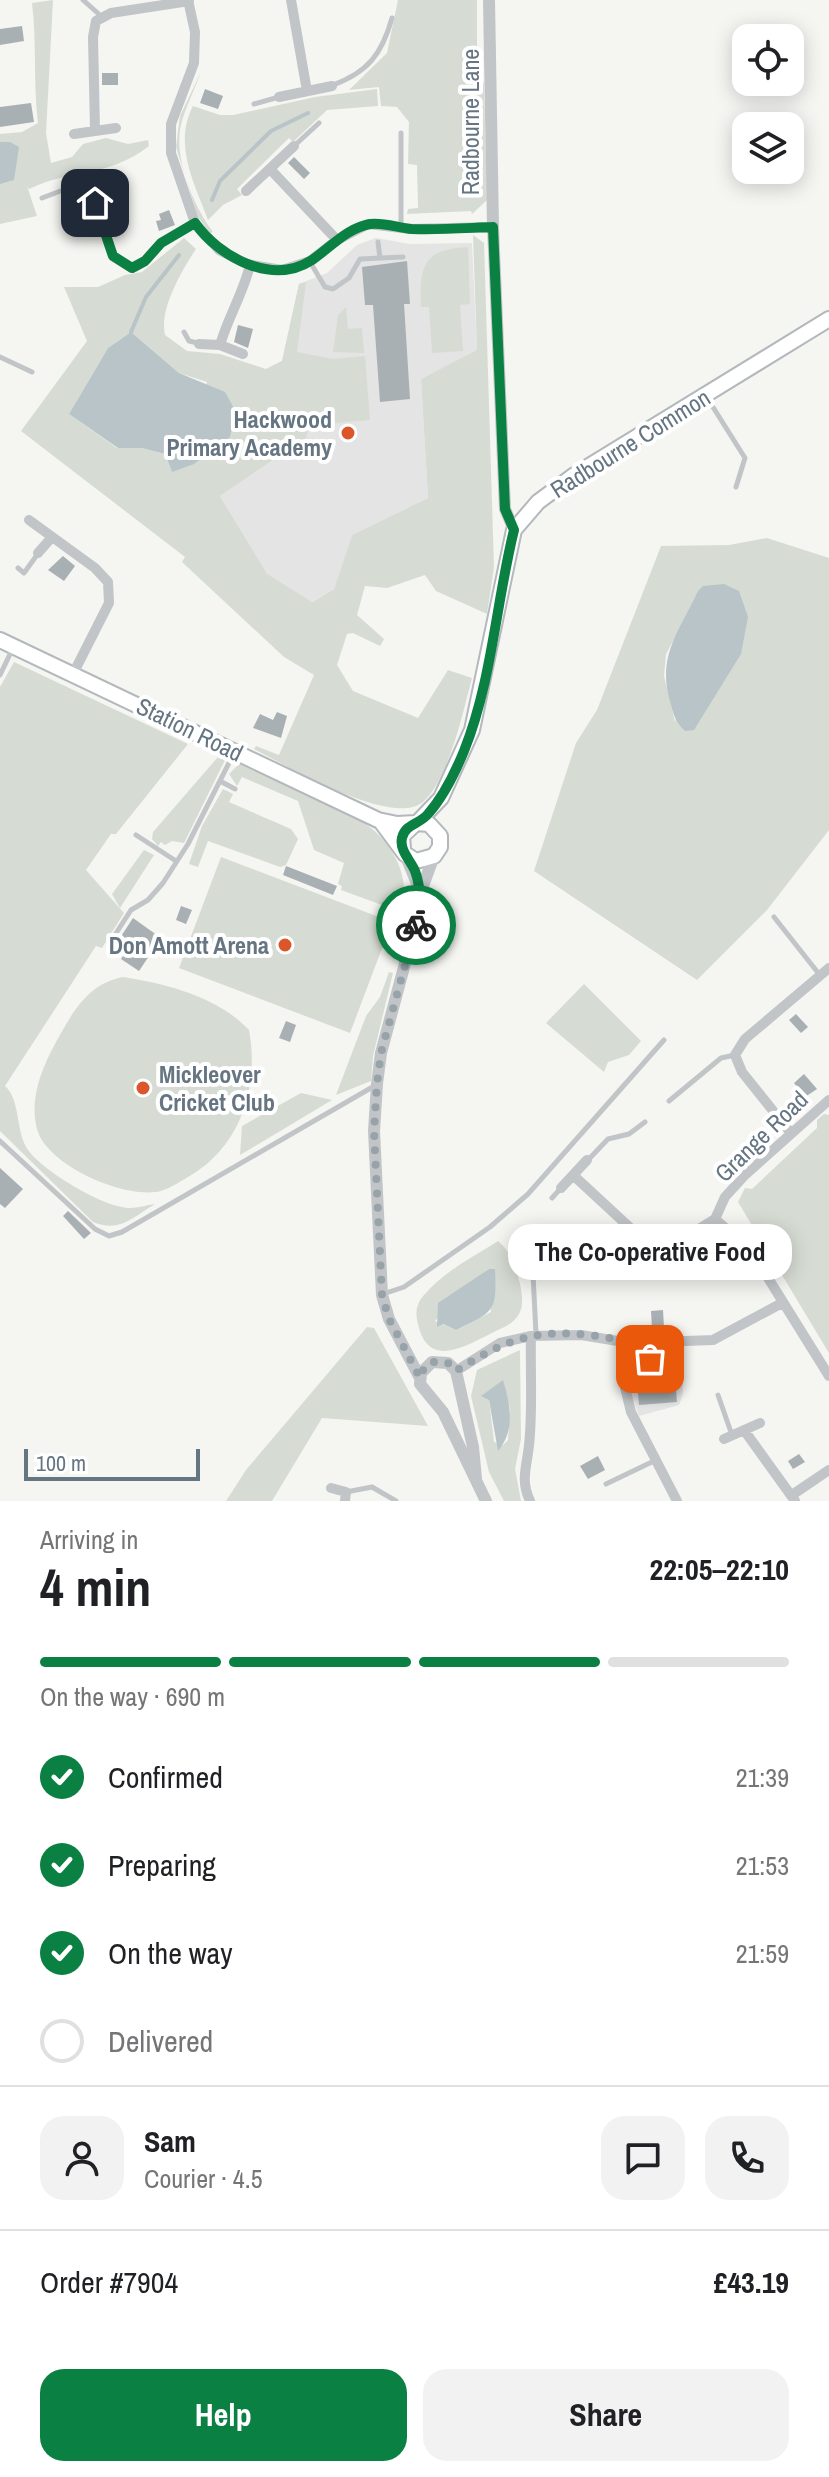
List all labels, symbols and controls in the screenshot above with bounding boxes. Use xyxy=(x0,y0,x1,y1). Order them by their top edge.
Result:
map controls xyxy=(732,24,804,184)
button: locate xyxy=(732,24,804,96)
street label: Radbourne Lane xyxy=(454,49,486,195)
button: layers xyxy=(732,112,804,184)
pin xyxy=(61,169,129,237)
icon: home xyxy=(73,181,117,225)
street label: Radbourne Common xyxy=(544,381,716,505)
place label: Hackwood Primary Academy xyxy=(166,403,332,463)
marker: Hackwood Primary Academy xyxy=(339,424,357,442)
street label: Station Road xyxy=(131,689,249,769)
courier xyxy=(376,885,456,965)
icon: bike xyxy=(394,903,438,947)
place label: Don Amott Arena xyxy=(109,929,269,961)
marker: Don Amott Arena xyxy=(276,936,294,954)
place label: Mickleover Cricket Club xyxy=(159,1058,275,1118)
marker: Mickleover Cricket Club xyxy=(134,1079,152,1097)
street label: Grange Road xyxy=(707,1083,815,1189)
callout: The Co-operative Food xyxy=(508,1223,792,1279)
text: The Co-operative Food xyxy=(534,1234,766,1269)
pin xyxy=(616,1325,684,1393)
icon: bag xyxy=(628,1337,672,1381)
scale bar xyxy=(24,1445,200,1481)
text: 100 m xyxy=(36,1448,86,1478)
text: Arriving in xyxy=(40,1522,138,1557)
text: 22:05–22:10 xyxy=(650,1549,789,1589)
text: 4 min xyxy=(40,1552,151,1622)
text: On the way · 690 m xyxy=(40,1679,225,1714)
icon: check xyxy=(40,1755,84,1799)
text: Confirmed xyxy=(108,1757,223,1797)
text: 21:39 xyxy=(736,1760,789,1795)
icon: check xyxy=(40,1843,84,1887)
text: Preparing xyxy=(108,1845,216,1885)
text: 21:53 xyxy=(736,1848,789,1883)
icon: check xyxy=(40,1931,84,1975)
text: On the way xyxy=(108,1933,232,1973)
text: 21:59 xyxy=(736,1936,789,1971)
text: Delivered xyxy=(108,2021,213,2061)
button: person xyxy=(40,2116,124,2200)
button: chat xyxy=(601,2116,685,2200)
button: phone xyxy=(705,2116,789,2200)
text: Sam xyxy=(144,2121,196,2161)
text: Courier · 4.5 xyxy=(144,2161,263,2196)
text: Order #7904 xyxy=(40,2262,178,2302)
text: £43.19 xyxy=(714,2262,789,2302)
button: Help xyxy=(40,2369,407,2461)
button: Share xyxy=(423,2369,789,2461)

